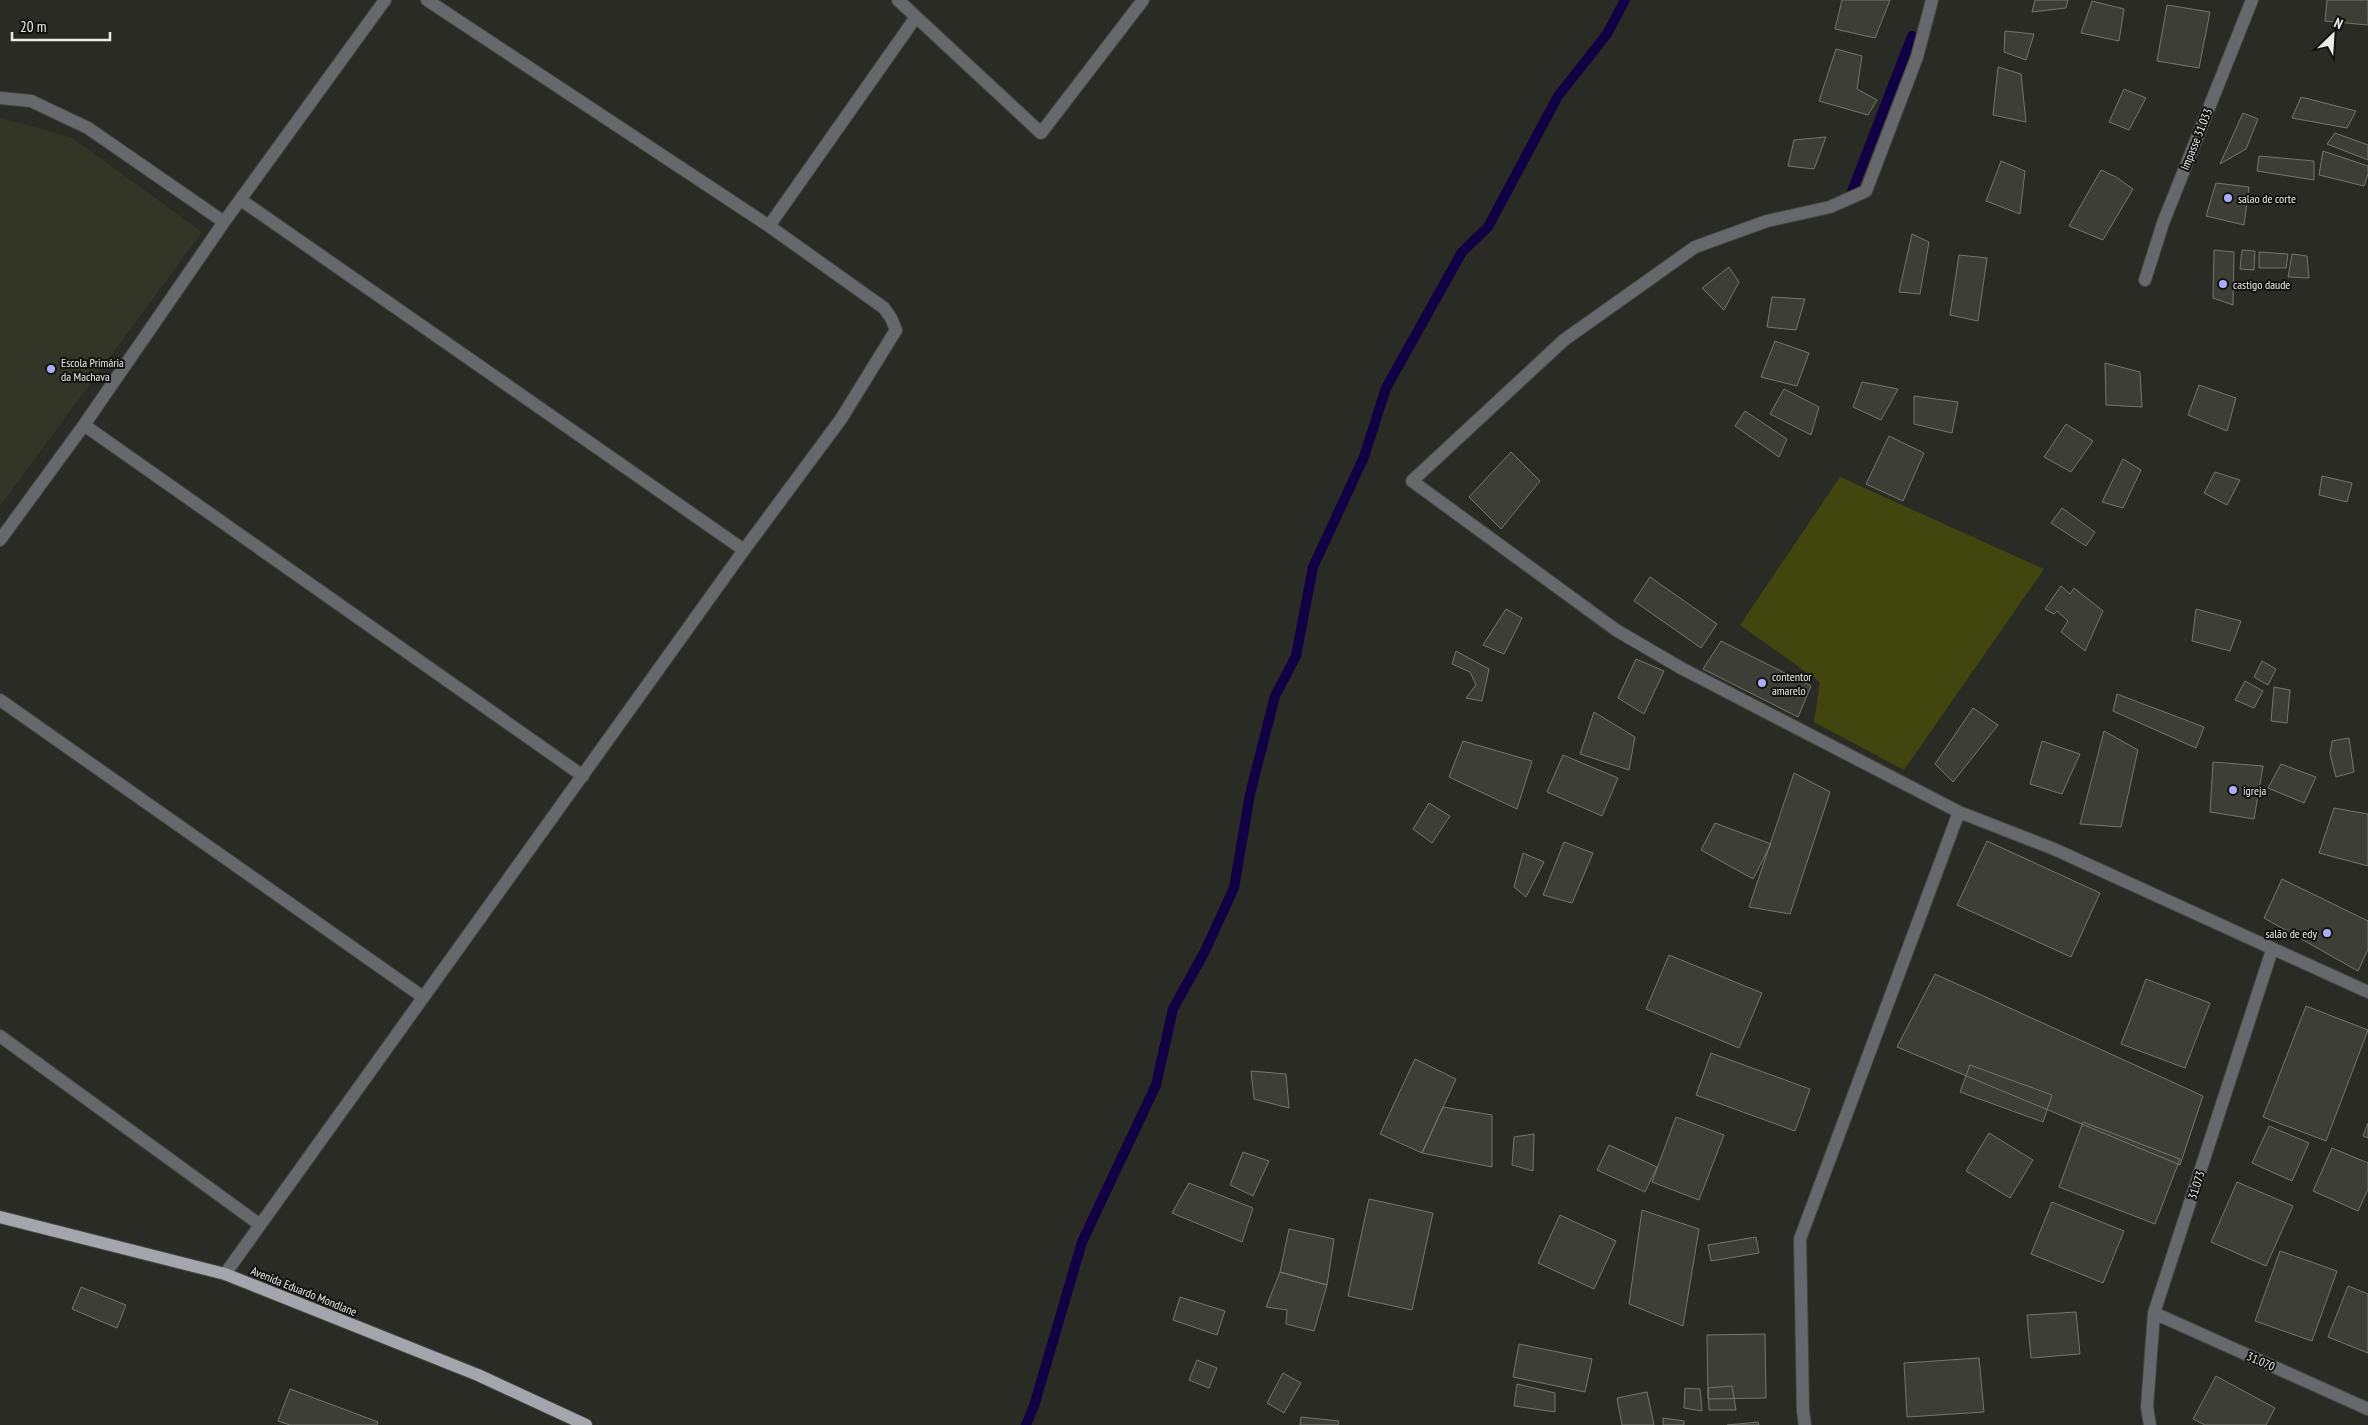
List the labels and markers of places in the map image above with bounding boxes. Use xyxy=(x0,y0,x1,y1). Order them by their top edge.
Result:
place label: salao de corte xyxy=(2238,191,2296,206)
marker: salao de corte xyxy=(2222,192,2234,204)
place label: castigo daude xyxy=(2233,277,2290,292)
marker: castigo daude xyxy=(2217,278,2229,290)
place label: Escola Primária da Machava xyxy=(61,355,124,384)
marker: Escola Primária da Machava xyxy=(45,363,57,375)
place label: contentor amarelo xyxy=(1772,669,1812,698)
marker: contentor amarelo xyxy=(1756,677,1768,689)
place label: igreja xyxy=(2243,783,2267,798)
marker: igreja xyxy=(2227,784,2239,796)
place label: salão de edy xyxy=(2265,926,2317,941)
marker: salão de edy xyxy=(2321,927,2333,939)

